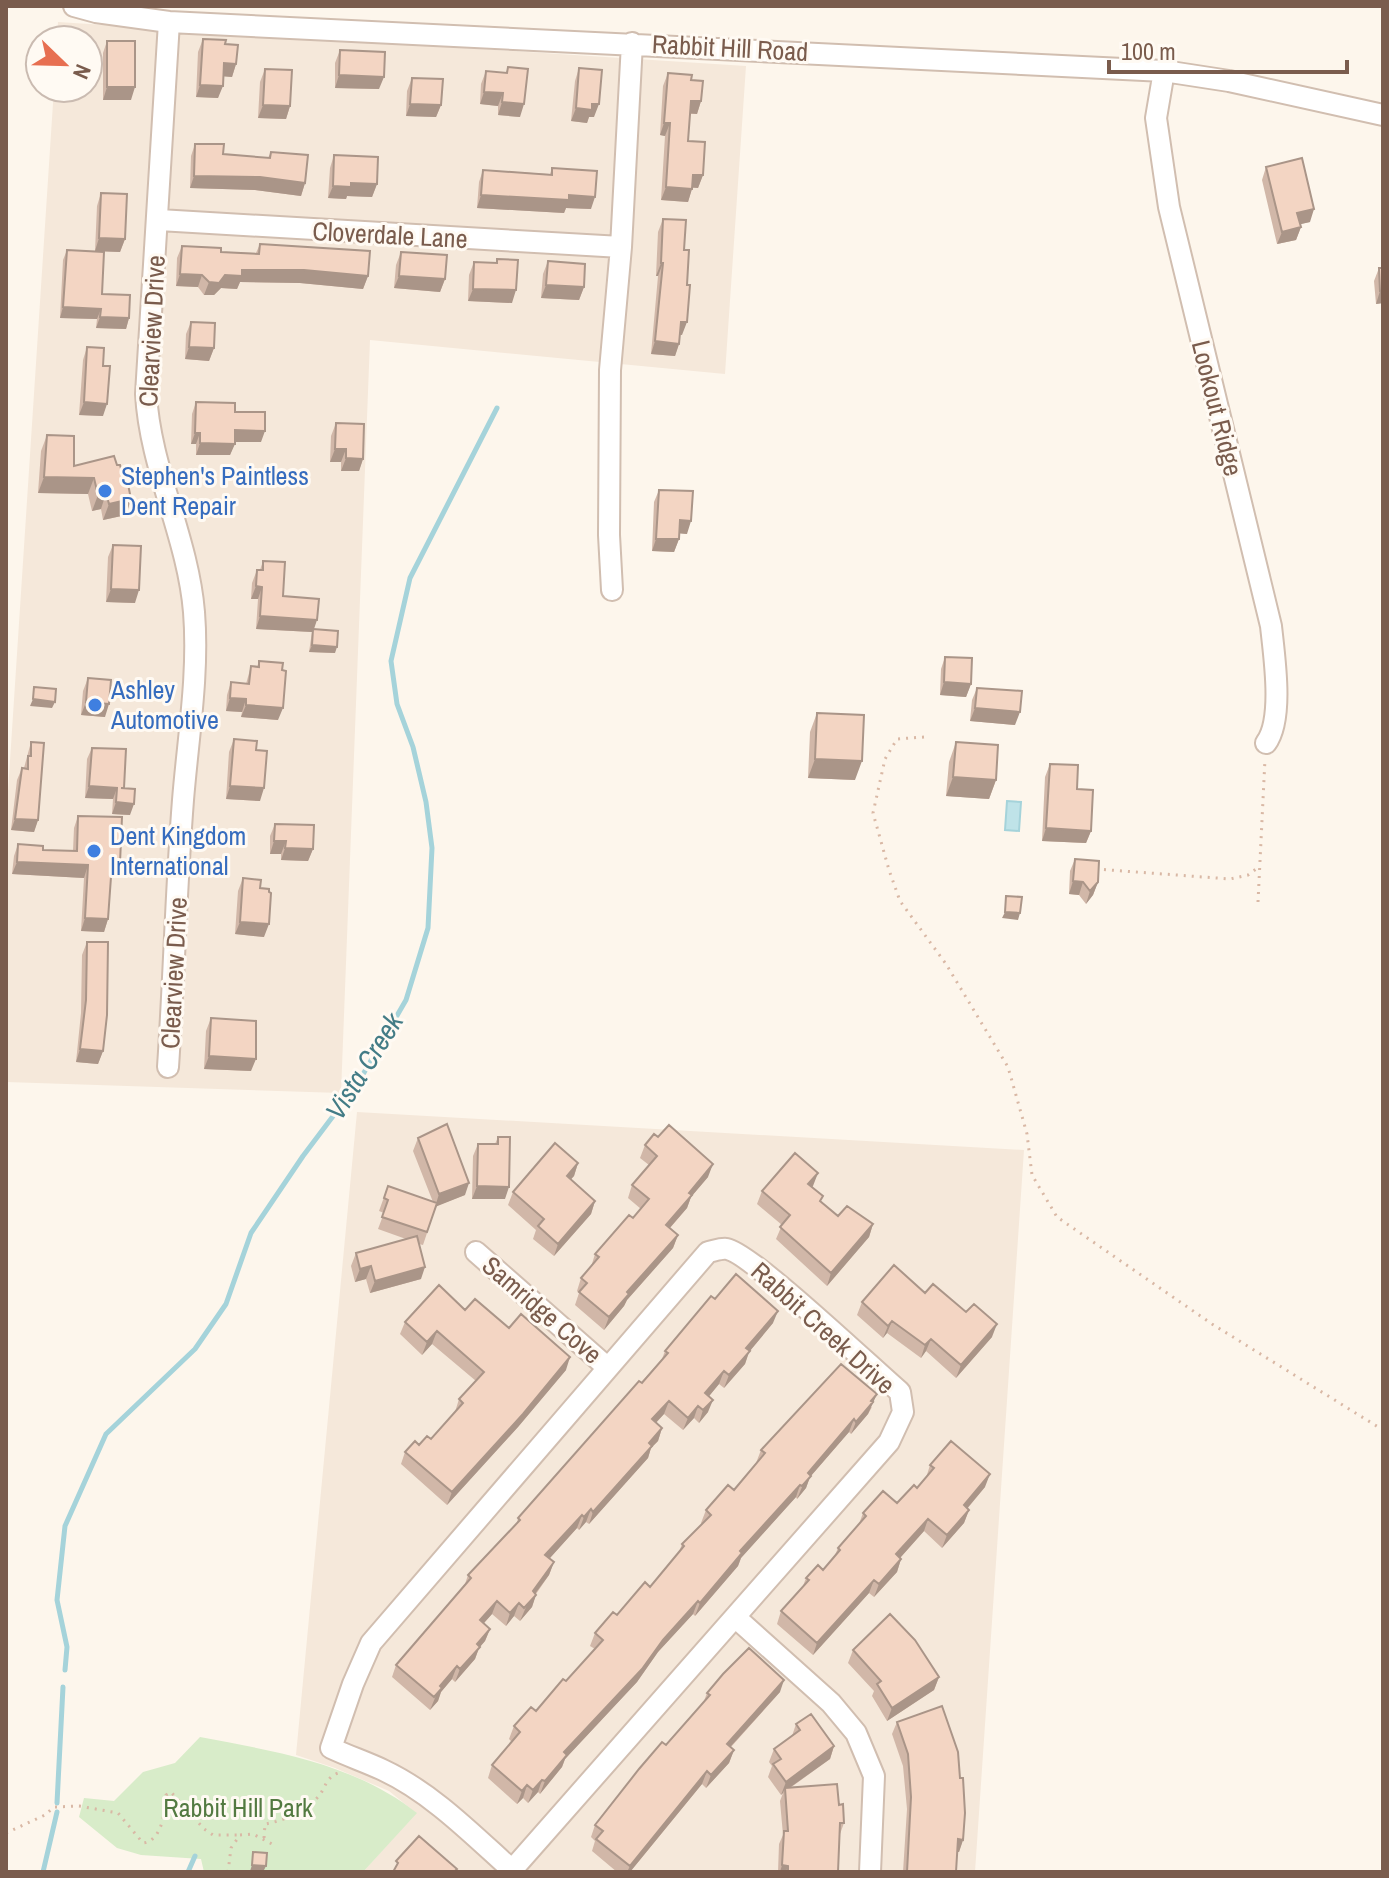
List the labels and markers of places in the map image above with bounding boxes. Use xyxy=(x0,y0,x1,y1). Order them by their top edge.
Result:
place label: Stephen's Paintless Dent Repair xyxy=(121,458,309,523)
marker: Stephen's Paintless Dent Repair xyxy=(96,482,114,500)
place label: Ashley Automotive xyxy=(110,672,219,737)
marker: Ashley Automotive xyxy=(86,696,104,714)
place label: Dent Kingdom International xyxy=(110,818,246,883)
marker: Dent Kingdom International xyxy=(85,842,103,860)

